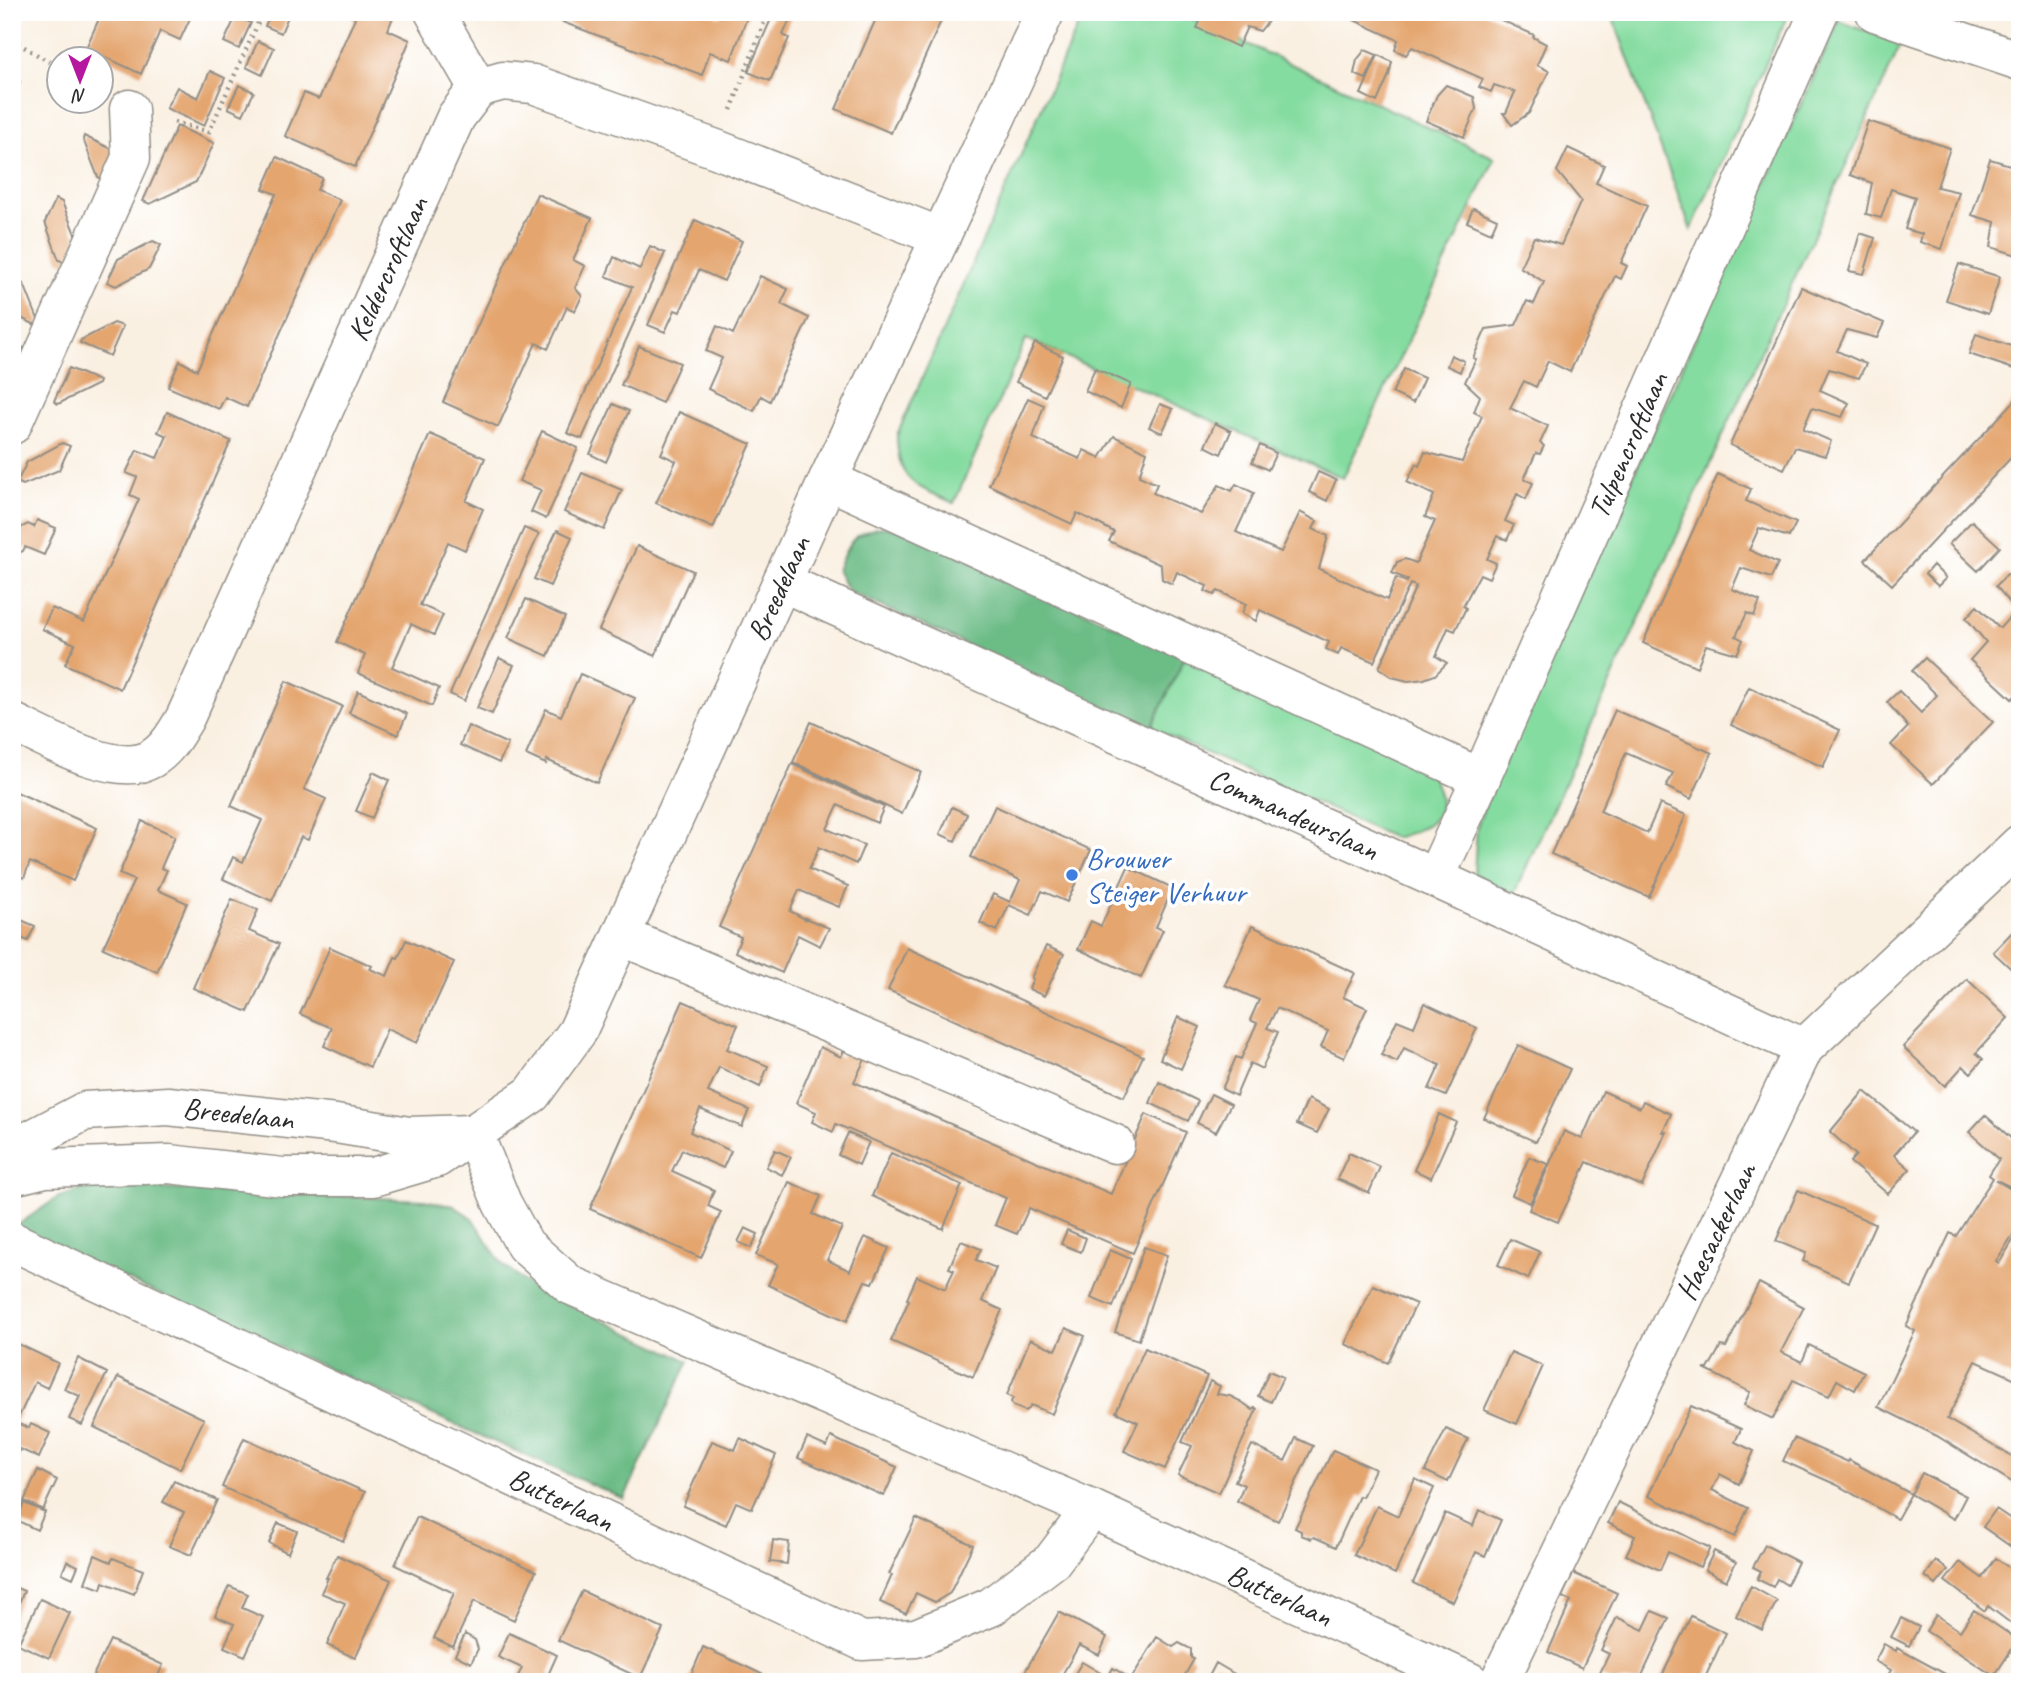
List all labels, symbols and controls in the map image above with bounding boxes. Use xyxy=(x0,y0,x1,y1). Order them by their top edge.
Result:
north arrow xyxy=(46,46,116,116)
text: N xyxy=(71,84,86,108)
street label: Keldercroftlaan xyxy=(338,189,437,347)
street label: Tulpencroftlaan xyxy=(1579,365,1677,524)
street label: Breedelaan xyxy=(738,529,820,647)
street label: Commandeurslaan xyxy=(1203,759,1385,869)
place label: Brouwer Steiger Verhuur xyxy=(1086,839,1248,911)
marker: Brouwer Steiger Verhuur xyxy=(1064,867,1080,883)
street label: Breedelaan xyxy=(181,1089,297,1139)
street label: Haesackerlaan xyxy=(1667,1155,1765,1306)
street label: Butterlaan xyxy=(503,1459,620,1541)
street label: Butterlaan xyxy=(1221,1555,1339,1636)

